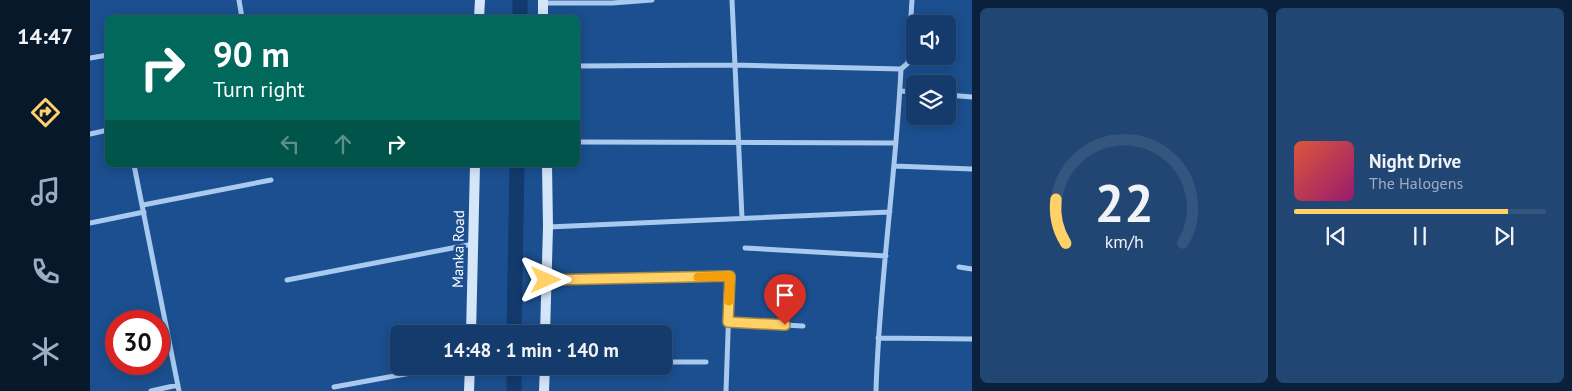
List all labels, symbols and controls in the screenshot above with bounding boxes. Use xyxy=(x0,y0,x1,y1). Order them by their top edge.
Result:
map controls xyxy=(906,15,956,125)
button: sound xyxy=(906,15,956,65)
text: 14:47 xyxy=(17,22,73,50)
text: 90 m xyxy=(213,31,290,77)
icon: right xyxy=(130,35,195,100)
text: Turn right xyxy=(213,75,305,103)
button: layers xyxy=(906,75,956,125)
icon: directions xyxy=(28,95,63,130)
icon: left xyxy=(276,130,304,158)
icon: ahead xyxy=(329,130,357,158)
icon: right xyxy=(382,130,410,158)
text: Night Drive xyxy=(1369,149,1461,173)
text: 22 xyxy=(1095,169,1153,236)
text: The Halogens xyxy=(1369,173,1463,193)
icon: music xyxy=(28,174,63,209)
street label: Manka Road xyxy=(448,210,468,288)
icon: previous xyxy=(1322,222,1350,250)
icon: pause xyxy=(1406,222,1434,250)
icon: next xyxy=(1490,222,1518,250)
text: km/h xyxy=(1104,230,1144,253)
position arrow xyxy=(519,253,571,305)
icon: phone xyxy=(28,254,63,289)
pin xyxy=(764,274,806,325)
icon: arrive xyxy=(771,281,799,309)
speed limit sign: 30 xyxy=(105,310,170,375)
icon: climate xyxy=(28,334,63,369)
text: 14:48 · 1 min · 140 m xyxy=(443,338,619,362)

